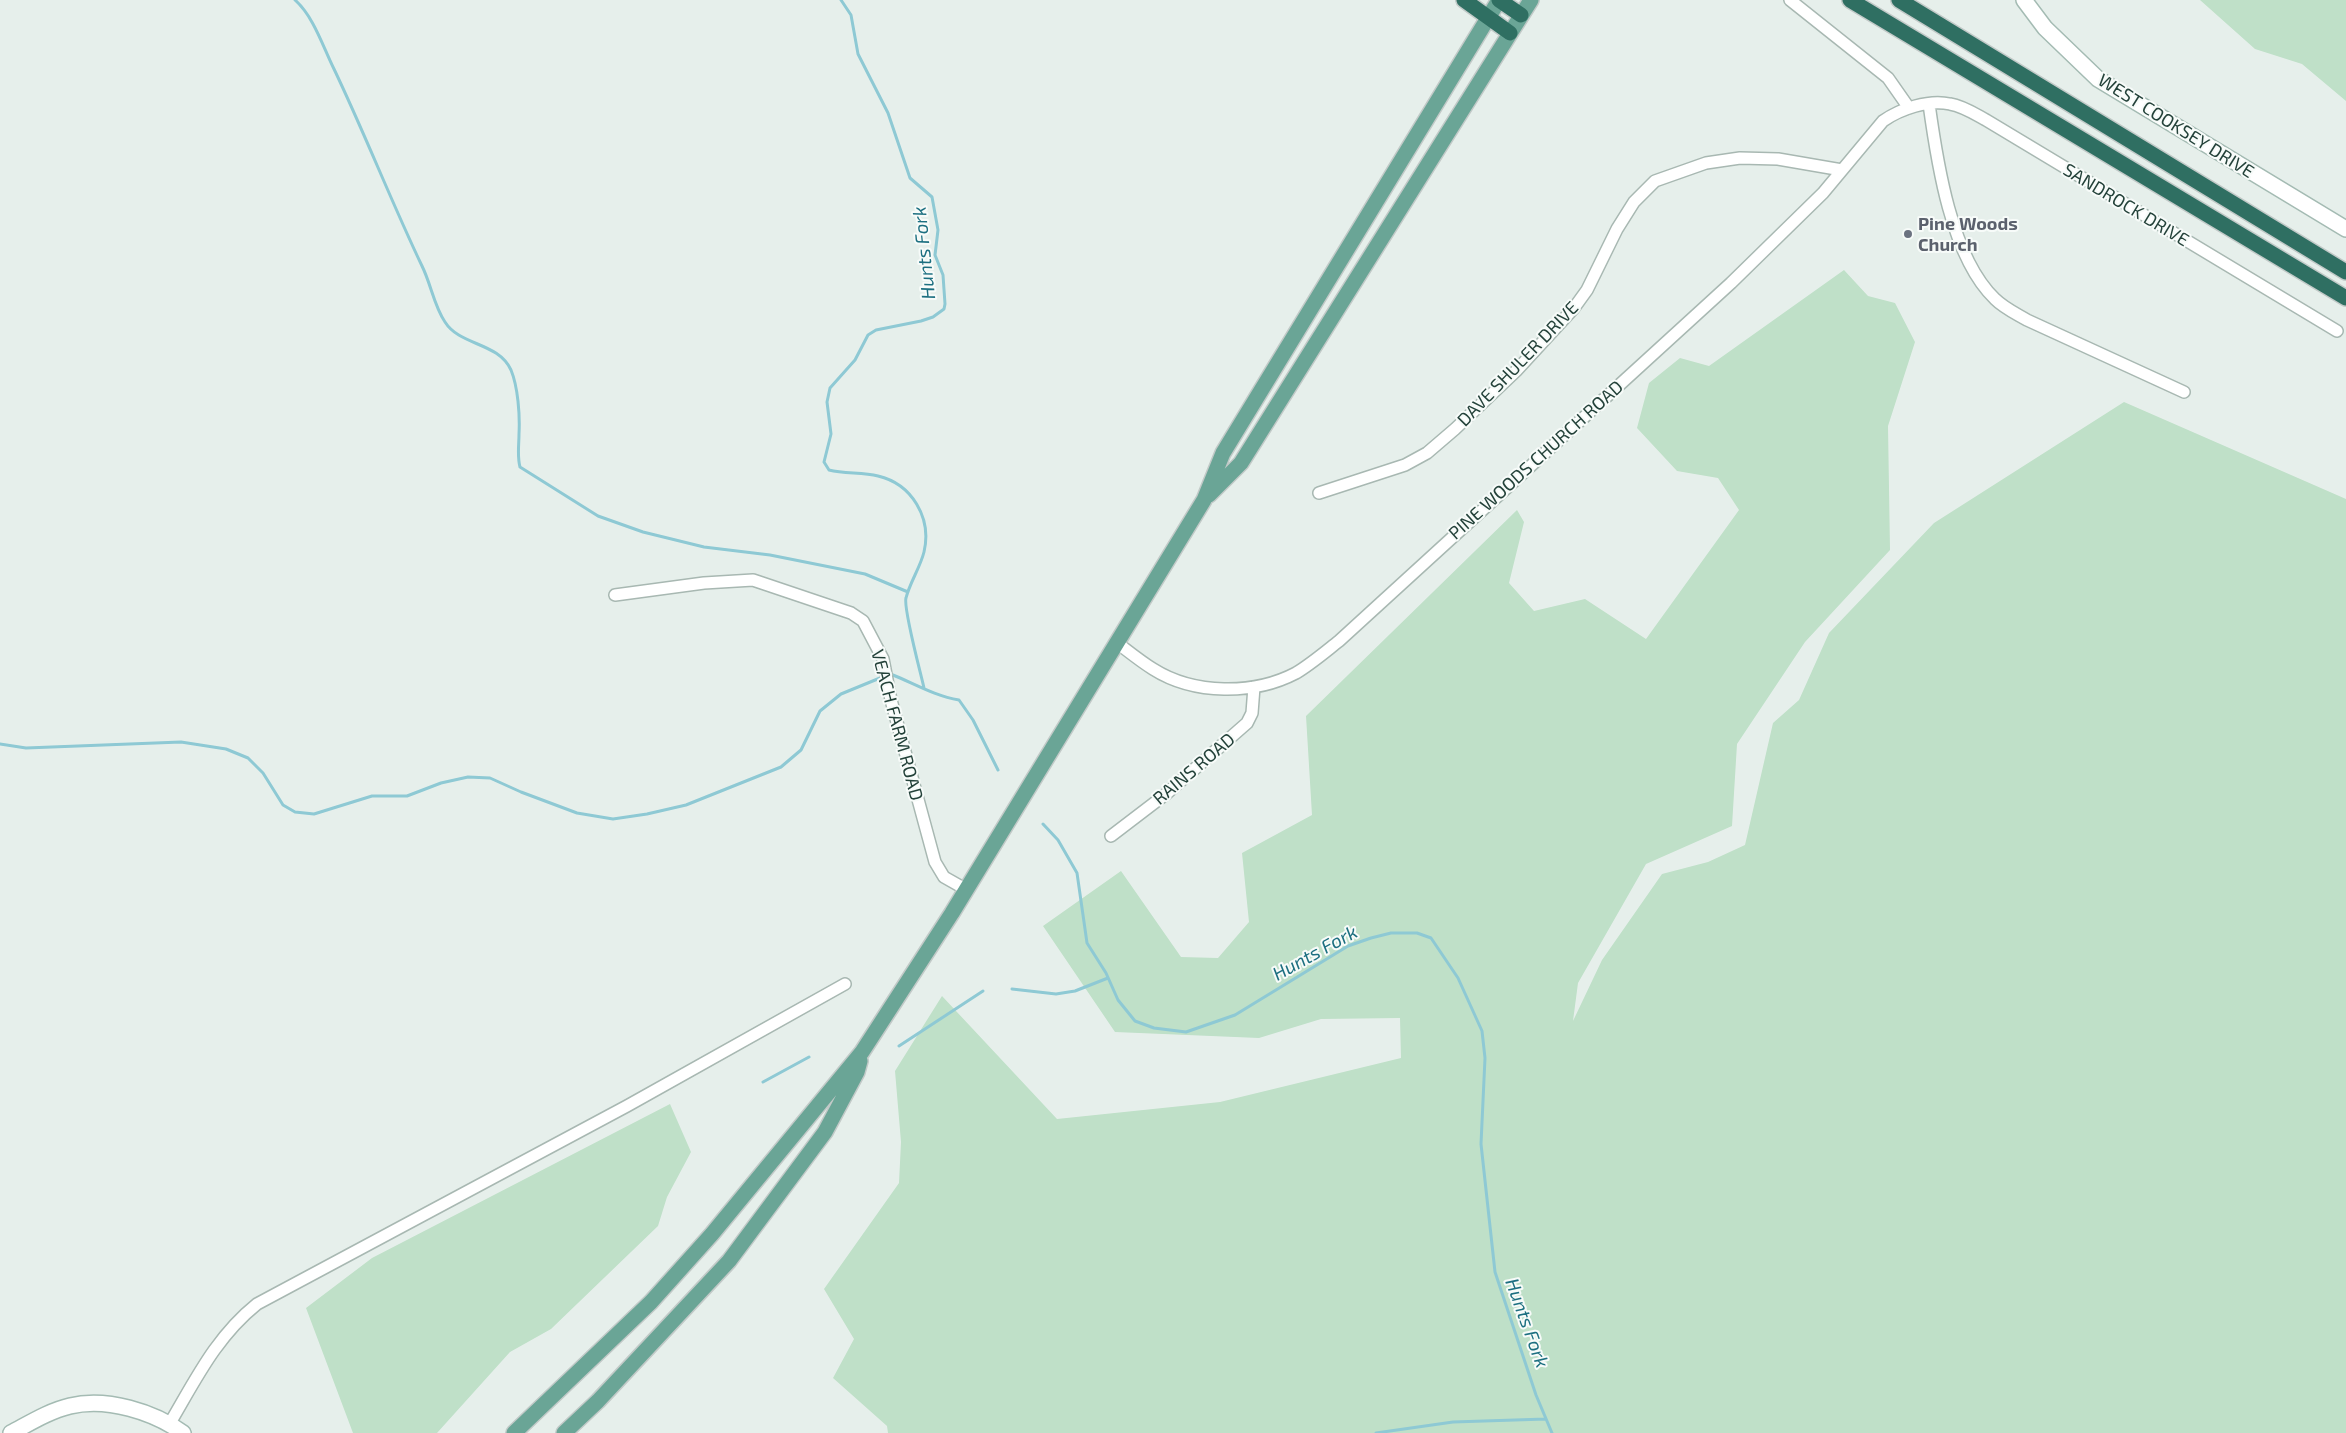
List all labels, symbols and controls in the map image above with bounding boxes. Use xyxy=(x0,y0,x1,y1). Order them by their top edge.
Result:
street label: WEST COOKSEY DRIVE xyxy=(2094,69,2258,183)
street label: SANDROCK DRIVE xyxy=(2059,159,2193,251)
water label: Hunts Fork xyxy=(908,205,940,301)
place label: Pine Woods Church xyxy=(1918,213,2018,255)
marker: Pine Woods Church xyxy=(1902,228,1914,240)
street label: DAVE SHULER DRIVE xyxy=(1453,297,1583,431)
street label: PINE WOODS CHURCH ROAD xyxy=(1444,376,1628,544)
street label: VEACH FARM ROAD xyxy=(866,647,928,803)
street label: RAINS ROAD xyxy=(1149,729,1239,809)
water label: Hunts Fork xyxy=(1269,920,1361,986)
water label: Hunts Fork xyxy=(1500,1275,1554,1371)

